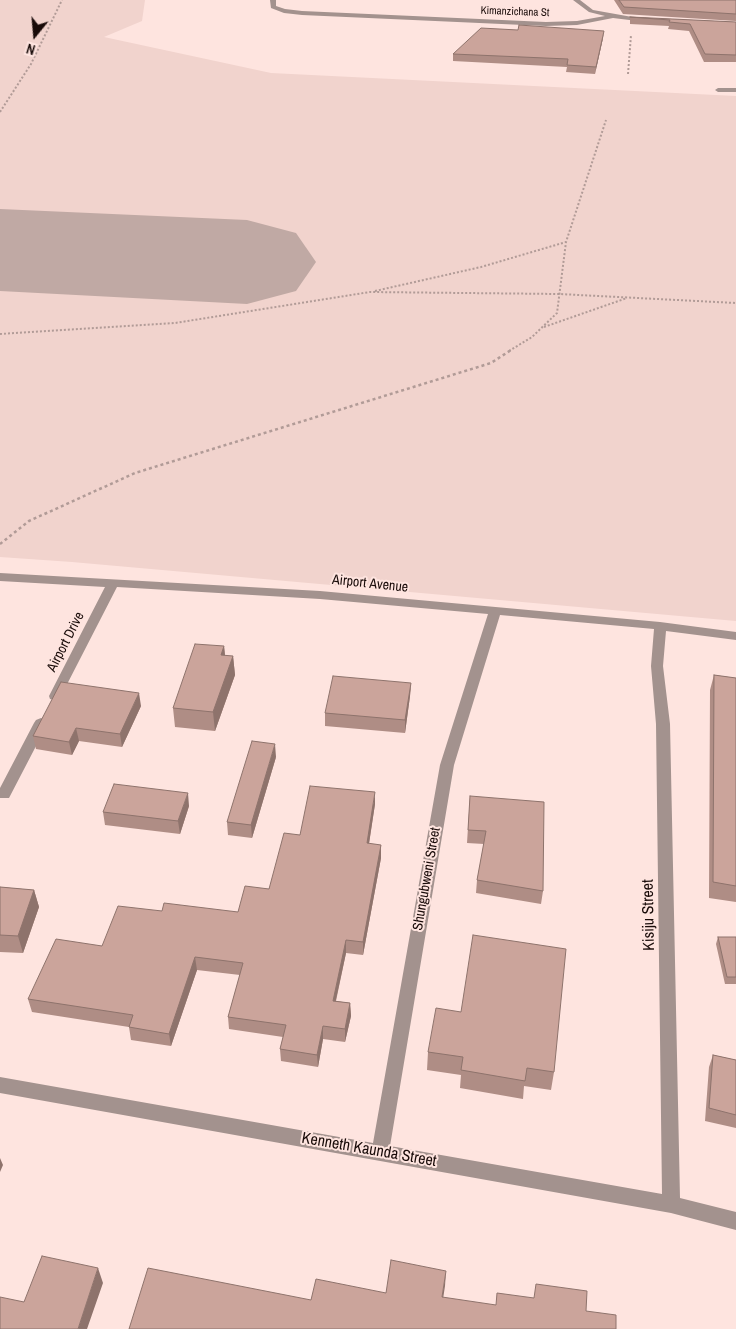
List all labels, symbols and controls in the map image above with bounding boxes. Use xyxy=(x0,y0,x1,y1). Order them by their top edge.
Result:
street label: Kimanzichana St xyxy=(480,4,550,20)
north arrow xyxy=(10,10,60,60)
text: N xyxy=(24,40,37,59)
street label: Airport Avenue xyxy=(331,572,409,596)
street label: Airport Drive xyxy=(44,609,88,675)
street label: Shungubweni Street xyxy=(410,826,444,932)
street label: Kisiju Street xyxy=(639,879,659,951)
street label: Kenneth Kaunda Street xyxy=(300,1129,438,1171)

